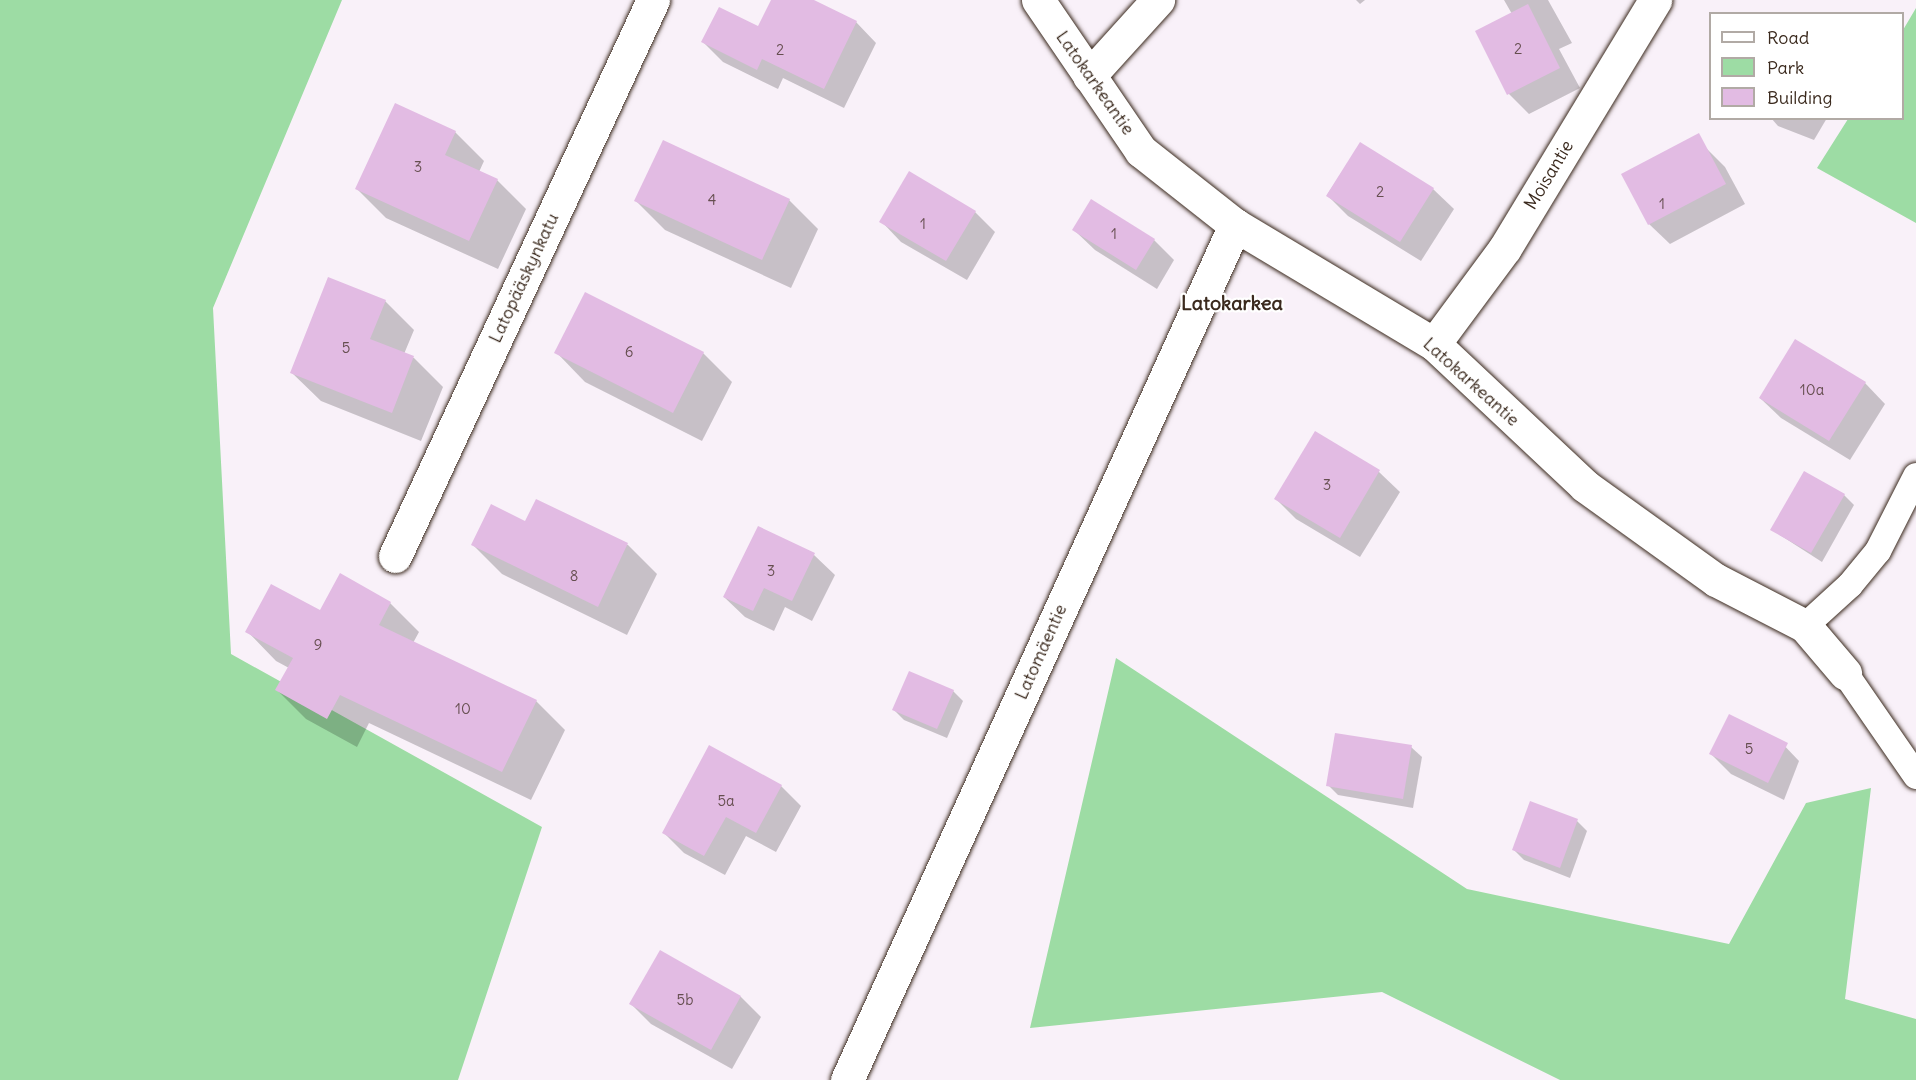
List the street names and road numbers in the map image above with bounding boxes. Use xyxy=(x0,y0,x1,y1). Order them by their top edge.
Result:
street label: Latokarkeantie xyxy=(1051,27,1139,139)
street label: Moisantie xyxy=(1520,136,1578,214)
street label: Latopääskynkatu xyxy=(484,210,564,346)
street label: Latokarkeantie xyxy=(1418,333,1524,431)
street label: Latomäentie xyxy=(1010,601,1072,703)

